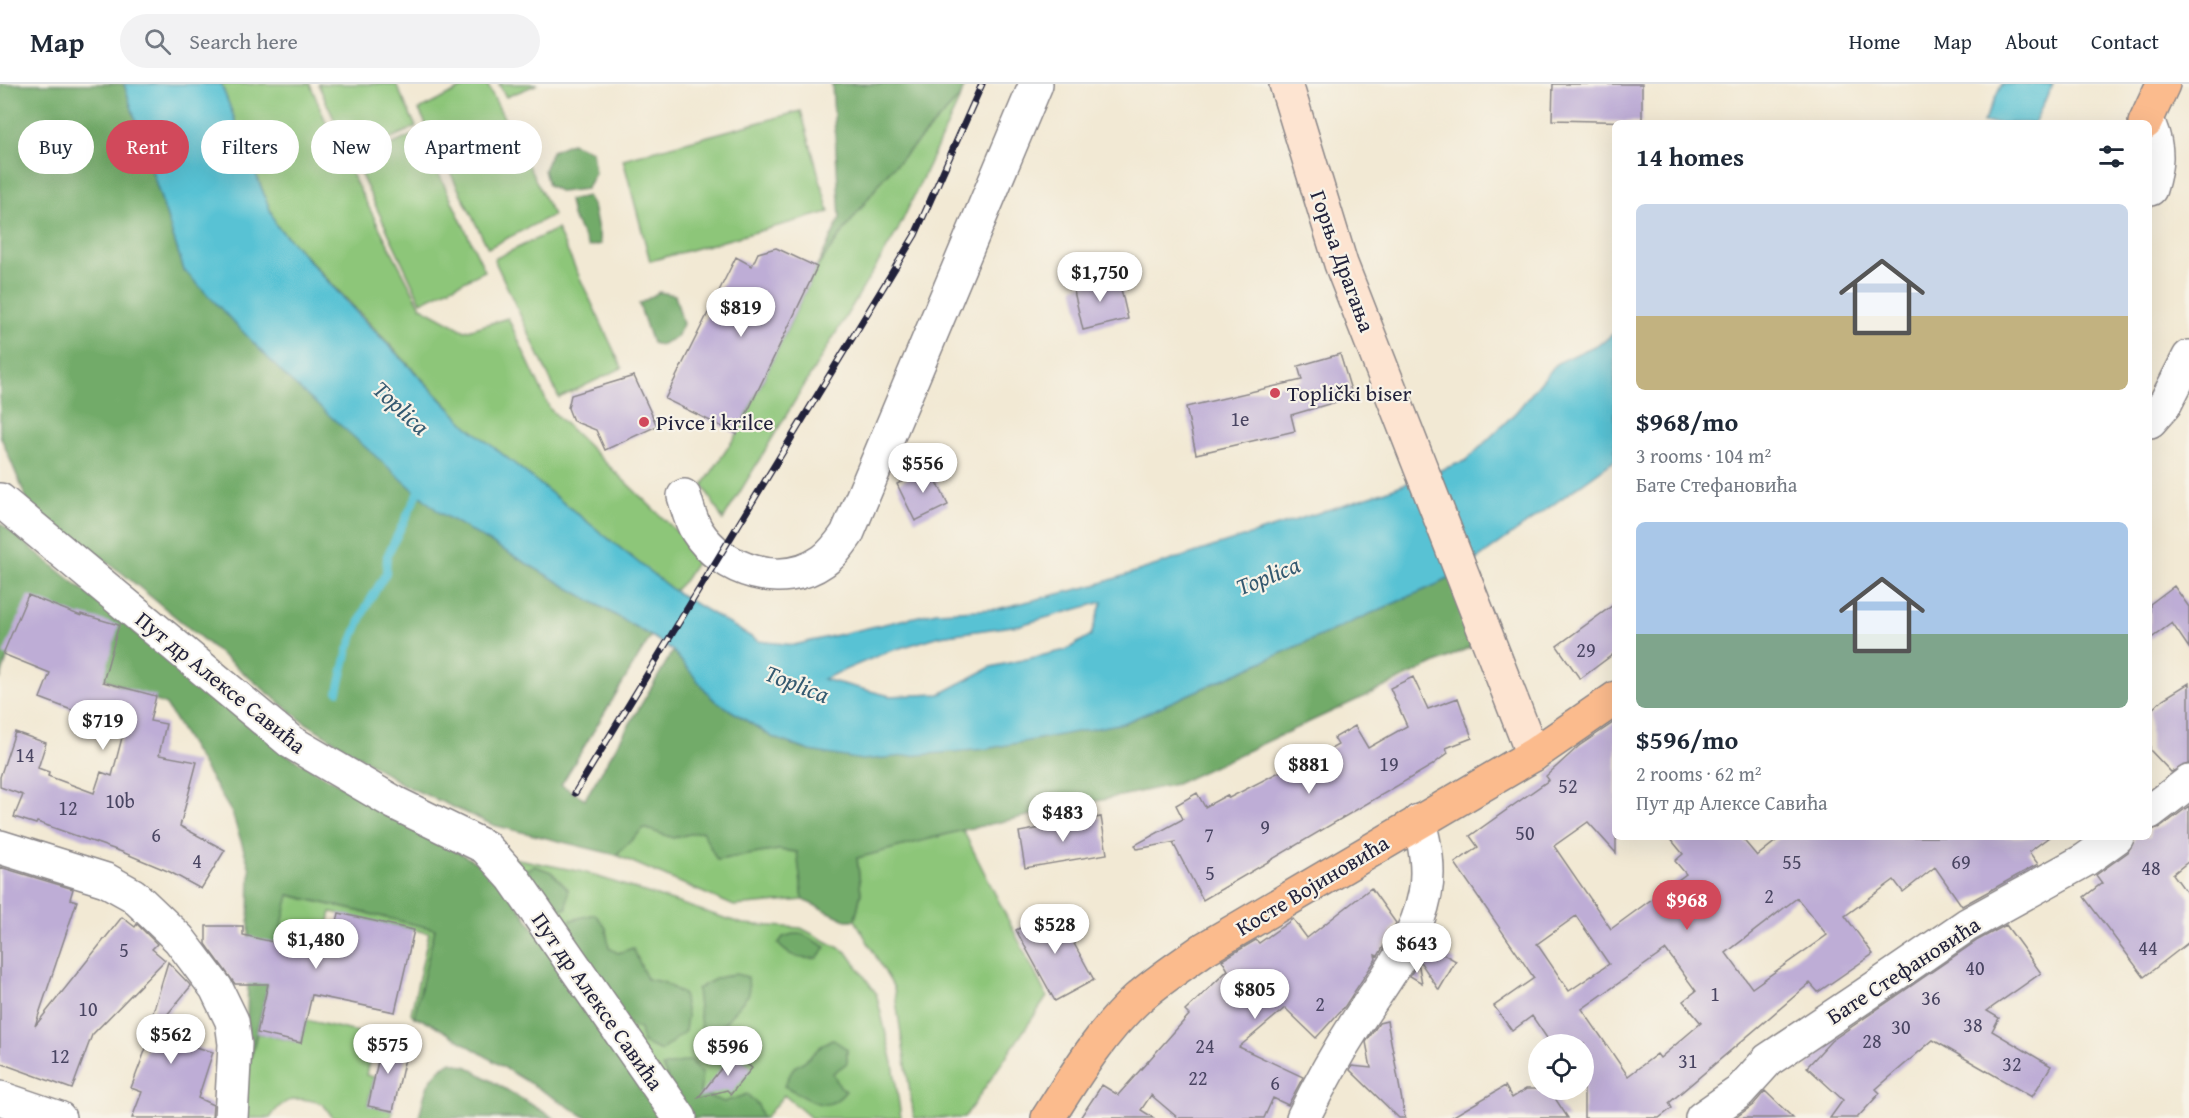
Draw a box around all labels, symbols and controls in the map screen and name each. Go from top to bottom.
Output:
search box [120,14,540,68]
text: Map [30,21,84,62]
icon: search [141,25,174,58]
text: Search here [189,25,298,57]
text: Home [1849,26,1900,57]
text: Map [1933,26,1972,57]
text: About [2005,26,2058,57]
text: Contact [2091,26,2159,57]
chip: Buy [18,120,94,174]
chip: Rent [106,120,189,174]
chip: Filters [201,120,299,174]
chip: New [311,120,392,174]
chip: Apartment [404,120,542,174]
text: 14 homes [1636,137,1744,176]
icon: filters [2095,140,2128,173]
street label: Горња Драгања [1302,186,1384,337]
icon: home [1828,243,1936,351]
pin: $1,750 [1051,252,1149,303]
text: $1,750 [1071,257,1129,286]
pin: $819 [705,287,777,338]
text: $819 [720,292,762,321]
water label: Toplica [365,372,438,443]
place label: Toplički biser [1287,377,1412,409]
marker: Toplički biser [1268,386,1282,400]
text: $968/mo [1636,402,1738,441]
house number: 1e [1230,404,1250,433]
place label: Pivce i krilce [656,406,774,438]
marker: Pivce i krilce [637,415,651,429]
text: 3 rooms · 104 m² [1636,441,1771,470]
pin: $556 [887,443,959,494]
text: $556 [902,448,944,477]
text: Бате Стефановића [1636,470,1797,499]
water label: Toplica [1230,547,1305,604]
icon: home [1828,561,1936,669]
street label: Пут др Алексе Савића [129,603,313,761]
house number: 29 [1576,635,1596,664]
water label: Toplica [760,655,834,712]
pin: $719 [67,700,139,751]
text: $719 [82,705,124,734]
text: $596/mo [1636,720,1738,759]
house number: 14 [15,740,35,769]
pin: $881 [1273,744,1345,795]
text: $881 [1288,749,1330,778]
house number: 19 [1379,749,1399,778]
text: 2 rooms · 62 m² [1636,759,1762,788]
house number: 52 [1558,771,1578,800]
house number: 10b [105,786,135,815]
text: Пут др Алексе Савића [1636,788,1828,817]
pin: $483 [1027,792,1099,843]
house number: 12 [58,793,78,822]
text: $483 [1042,797,1084,826]
house number: 9 [1260,812,1270,841]
house number: 50 [1515,818,1535,847]
house number: 6 [151,820,161,849]
house number: 7 [1204,820,1214,849]
street label: Косте Војиновића [1229,826,1395,943]
house number: 4 [192,846,202,875]
house number: 55 [1782,847,1802,876]
house number: 69 [1951,847,1971,876]
house number: 48 [2141,853,2161,882]
house number: 5 [1205,858,1215,887]
pin: $968 [1651,880,1723,931]
house number: 2 [1764,881,1774,910]
text: $968 [1666,885,1708,914]
pin: $528 [1019,904,1091,955]
street label: Пут др Алексе Савића [524,905,672,1097]
street label: Бате Стефановића [1820,908,1987,1032]
text: $528 [1034,909,1076,938]
pin: $1,480 [267,919,365,970]
pin: $643 [1381,923,1453,974]
text: $1,480 [287,924,345,953]
text: $643 [1396,928,1438,957]
house number: 44 [2138,933,2158,962]
house number: 5 [119,935,129,964]
house number: 40 [1965,953,1985,982]
pin: $805 [1219,969,1291,1020]
text: $805 [1234,974,1276,1003]
house number: 1 [1710,979,1720,1008]
house number: 36 [1921,983,1941,1012]
house number: 2 [1315,989,1325,1018]
house number: 10 [78,994,98,1023]
house number: 38 [1963,1010,1983,1039]
house number: 30 [1891,1012,1911,1041]
pin: $562 [135,1014,207,1065]
text: $562 [150,1019,192,1048]
pin: $575 [352,1024,424,1075]
pin: $596 [692,1026,764,1077]
house number: 28 [1862,1026,1882,1055]
text: $575 [367,1029,409,1058]
text: $596 [707,1031,749,1060]
house number: 24 [1195,1031,1215,1060]
map controls [1528,1034,1594,1100]
button: locate [1528,1034,1594,1100]
house number: 12 [50,1041,70,1070]
house number: 31 [1678,1046,1698,1075]
house number: 32 [2002,1049,2022,1078]
house number: 22 [1188,1063,1208,1092]
house number: 6 [1270,1068,1280,1097]

